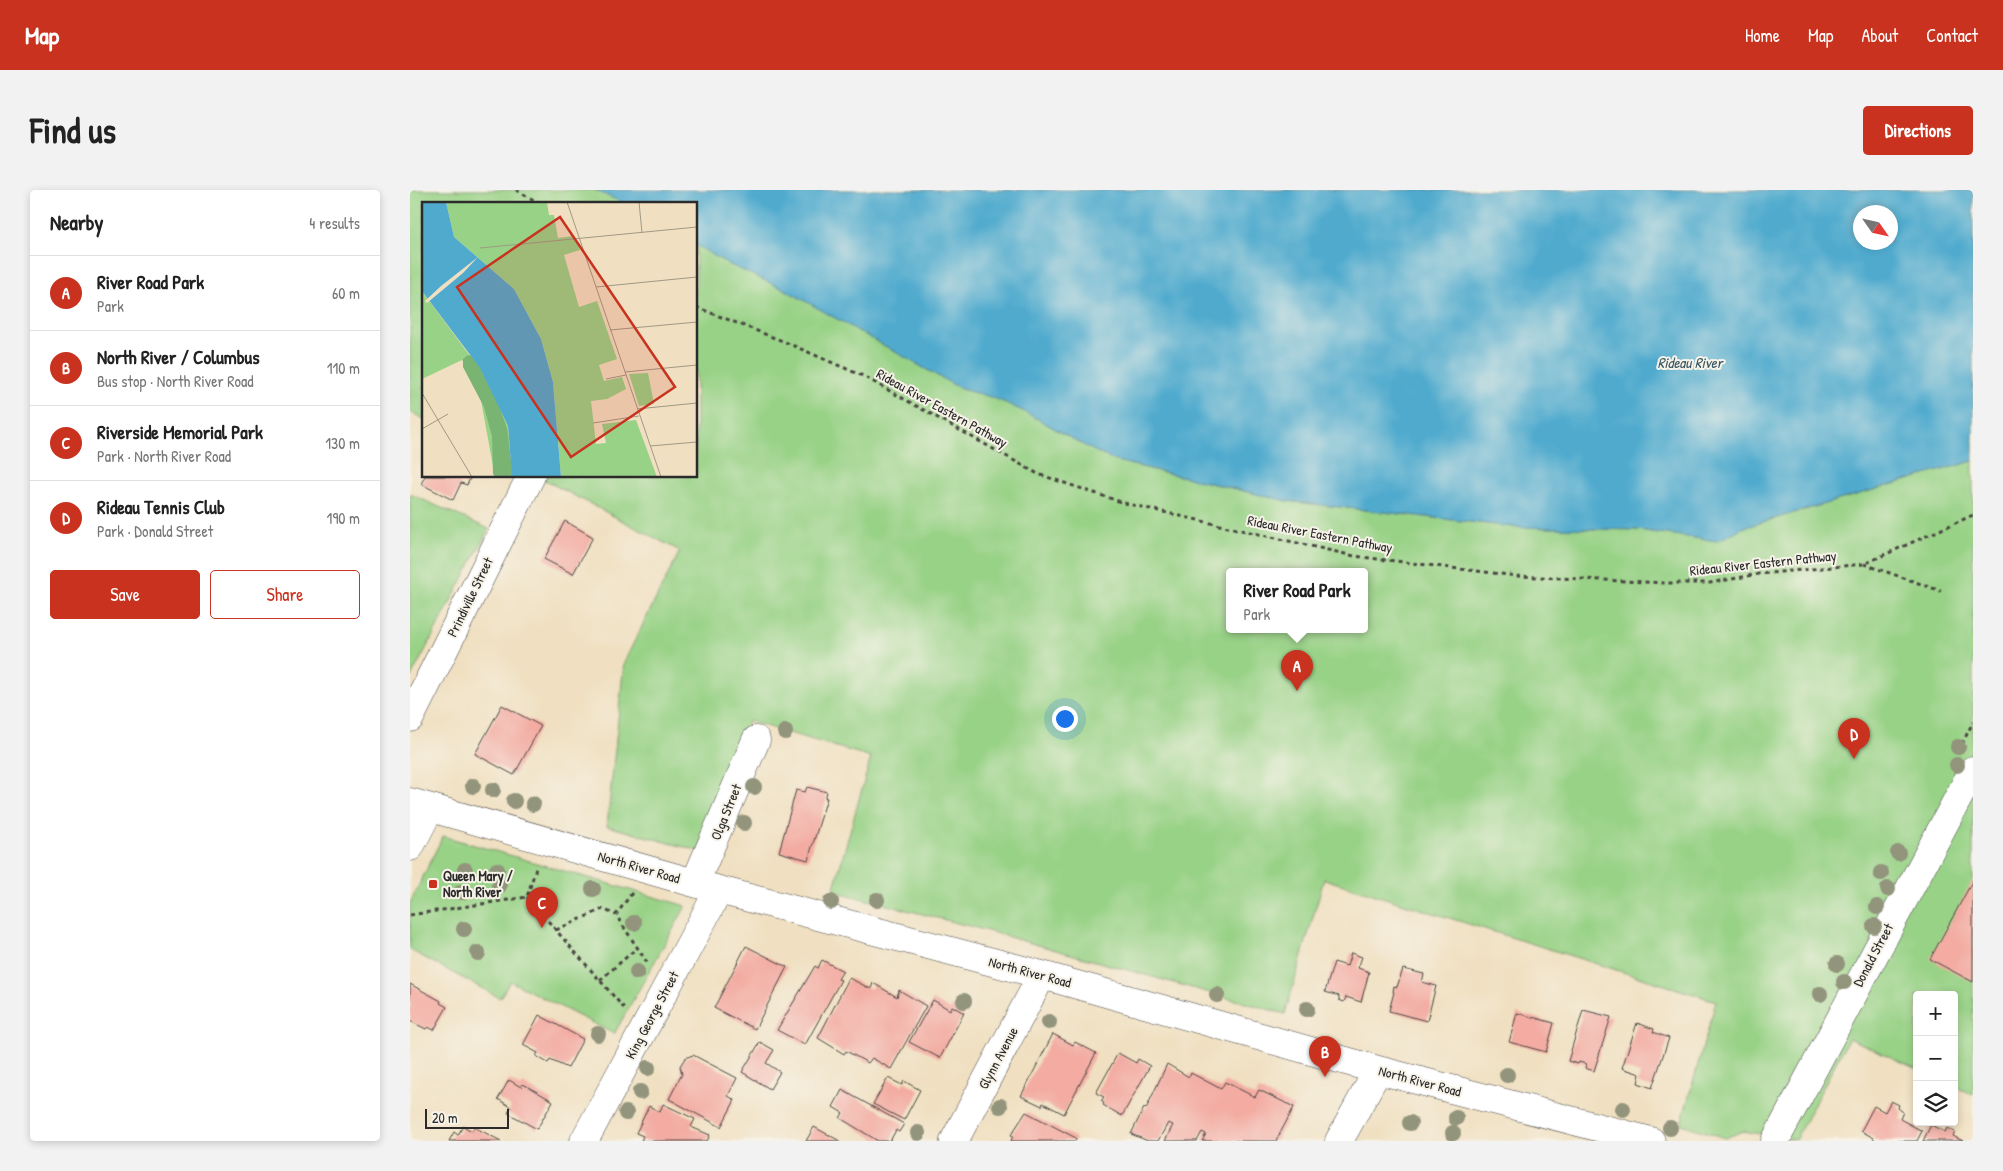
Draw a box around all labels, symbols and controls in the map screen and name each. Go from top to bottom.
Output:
text: Map [25,19,59,51]
text: Home [1745,23,1780,48]
text: Map [1808,23,1833,48]
text: About [1861,23,1898,48]
text: Contact [1926,23,1978,48]
button: Directions [1863,106,1973,155]
text: Find us [30,107,116,154]
inset map [422,202,698,478]
north arrow [1853,205,1898,250]
text: Nearby [50,208,103,237]
text: 4 results [309,212,360,234]
text: River Road Park [97,269,204,295]
text: A [62,282,70,304]
text: 60 m [332,282,360,304]
text: Park [97,295,124,317]
text: North River / Columbus [97,344,260,370]
water label: Rideau River [1657,352,1725,373]
text: B [62,357,70,379]
text: 110 m [327,357,360,379]
street label: Rideau River Eastern Pathway [873,364,1011,452]
text: Bus stop · North River Road [97,370,254,392]
text: Riverside Memorial Park [97,419,263,445]
text: C [62,432,70,454]
text: 130 m [325,432,360,454]
text: Park · North River Road [97,445,231,467]
text: Rideau Tennis Club [97,494,225,520]
text: D [62,507,70,529]
text: 190 m [327,507,360,529]
street label: Rideau River Eastern Pathway [1246,510,1394,558]
text: Park · Donald Street [97,520,213,542]
street label: Rideau River Eastern Pathway [1689,545,1837,581]
street label: Prindiville Street [442,554,497,640]
popup [1226,568,1368,633]
button: Save [50,570,200,619]
button: Share [210,570,360,619]
text: River Road Park [1243,577,1351,603]
text: Park [1243,603,1270,625]
pin: A [1281,650,1313,691]
your location [1052,706,1078,732]
pin: D [1838,718,1870,759]
street label: Olga Street [706,781,746,843]
street label: North River Road [596,846,683,887]
place label: Queen Mary / North River [443,866,513,901]
marker: Queen Mary / North River [427,878,439,890]
pin: C [526,887,558,928]
street label: Donald Street [1848,920,1897,990]
street label: North River Road [987,951,1074,992]
street label: King George Street [620,967,684,1063]
map controls [1913,991,1958,1126]
button: + [1913,991,1958,1036]
street label: Glynn Avenue [973,1023,1023,1093]
pin: B [1309,1036,1341,1077]
button: − [1913,1036,1958,1081]
street label: North River Road [1377,1060,1464,1101]
button: layers [1913,1081,1958,1126]
scale bar [425,1106,509,1129]
text: 20 m [432,1108,458,1127]

